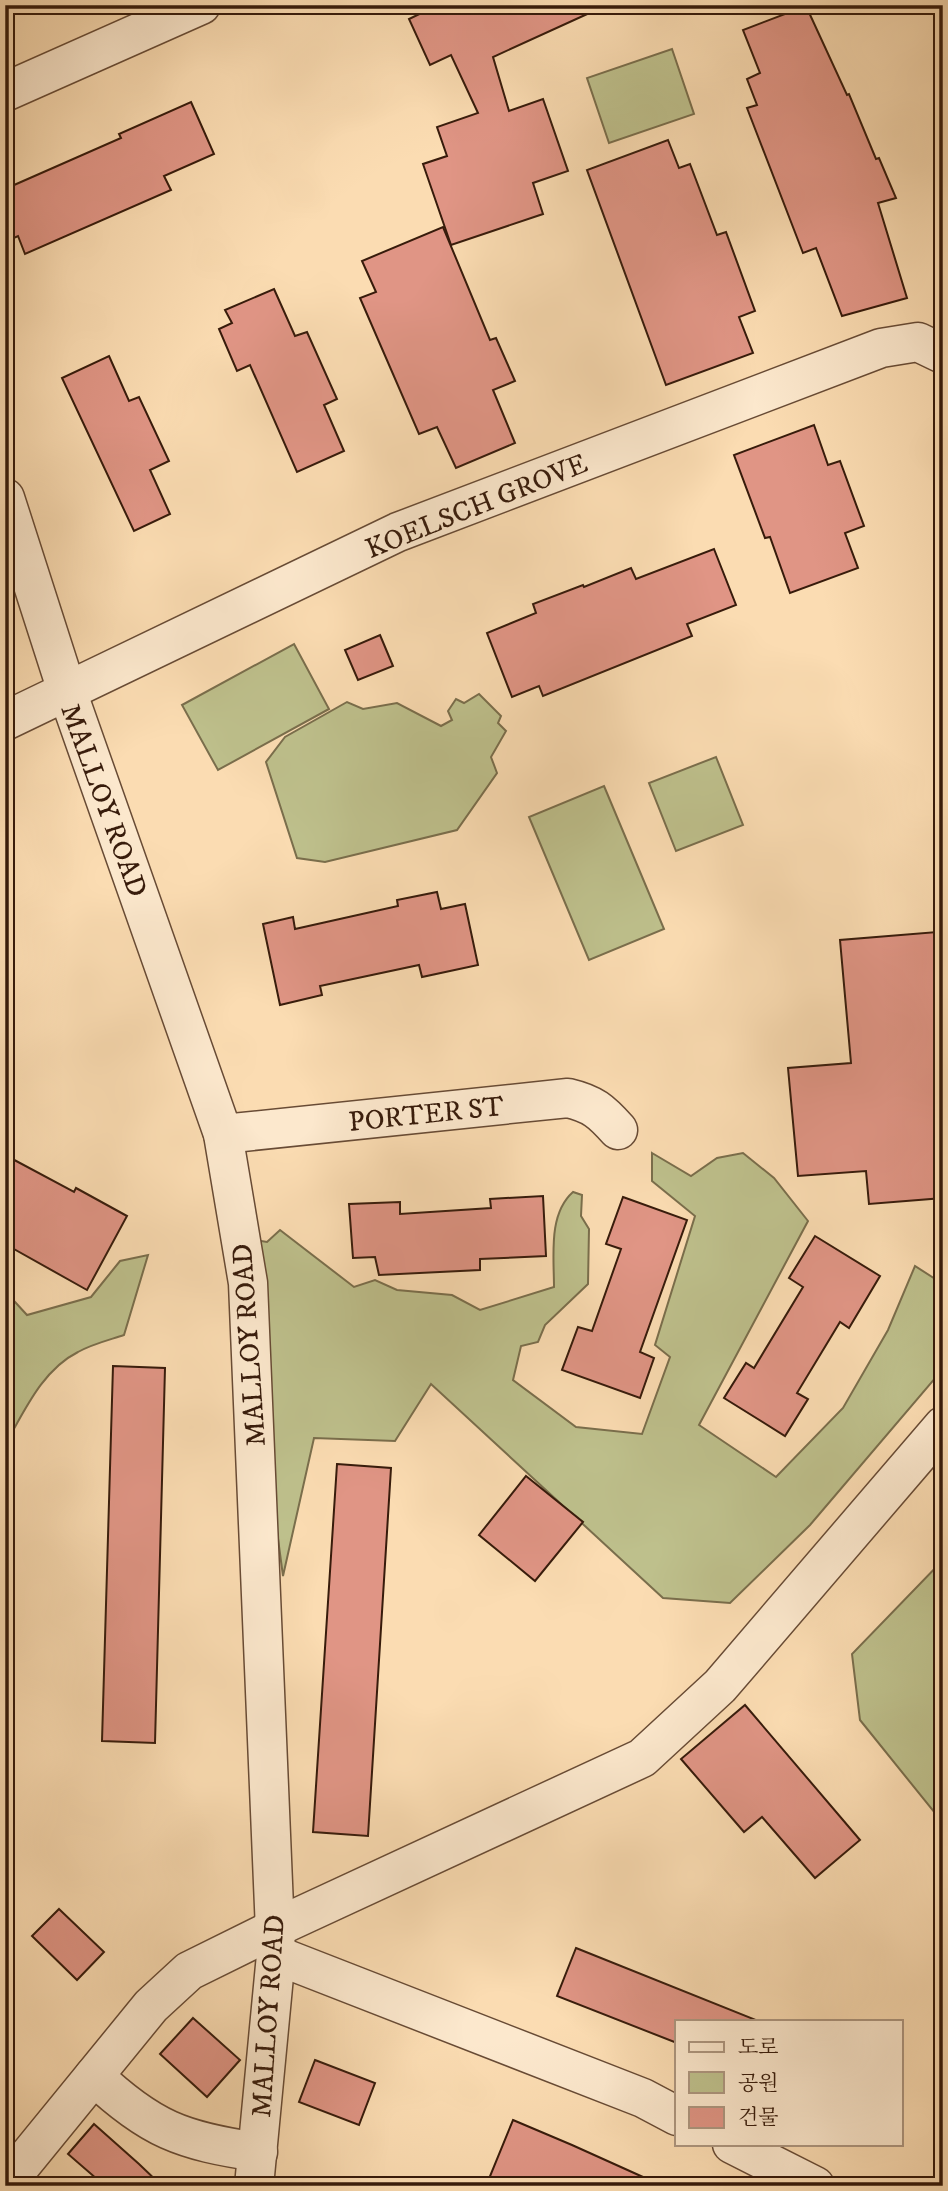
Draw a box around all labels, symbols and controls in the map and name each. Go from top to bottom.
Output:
street label: KOELSCH GROVE [360,446,593,567]
street label: MALLOY ROAD [52,699,155,902]
street label: PORTER ST [347,1089,506,1140]
street label: MALLOY ROAD [225,1242,274,1448]
street label: MALLOY ROAD [244,1913,293,2119]
legend [675,2020,902,2146]
text: 도로 [738,2035,779,2061]
text: 공원 [738,2071,779,2097]
text: 건물 [738,2105,779,2131]

